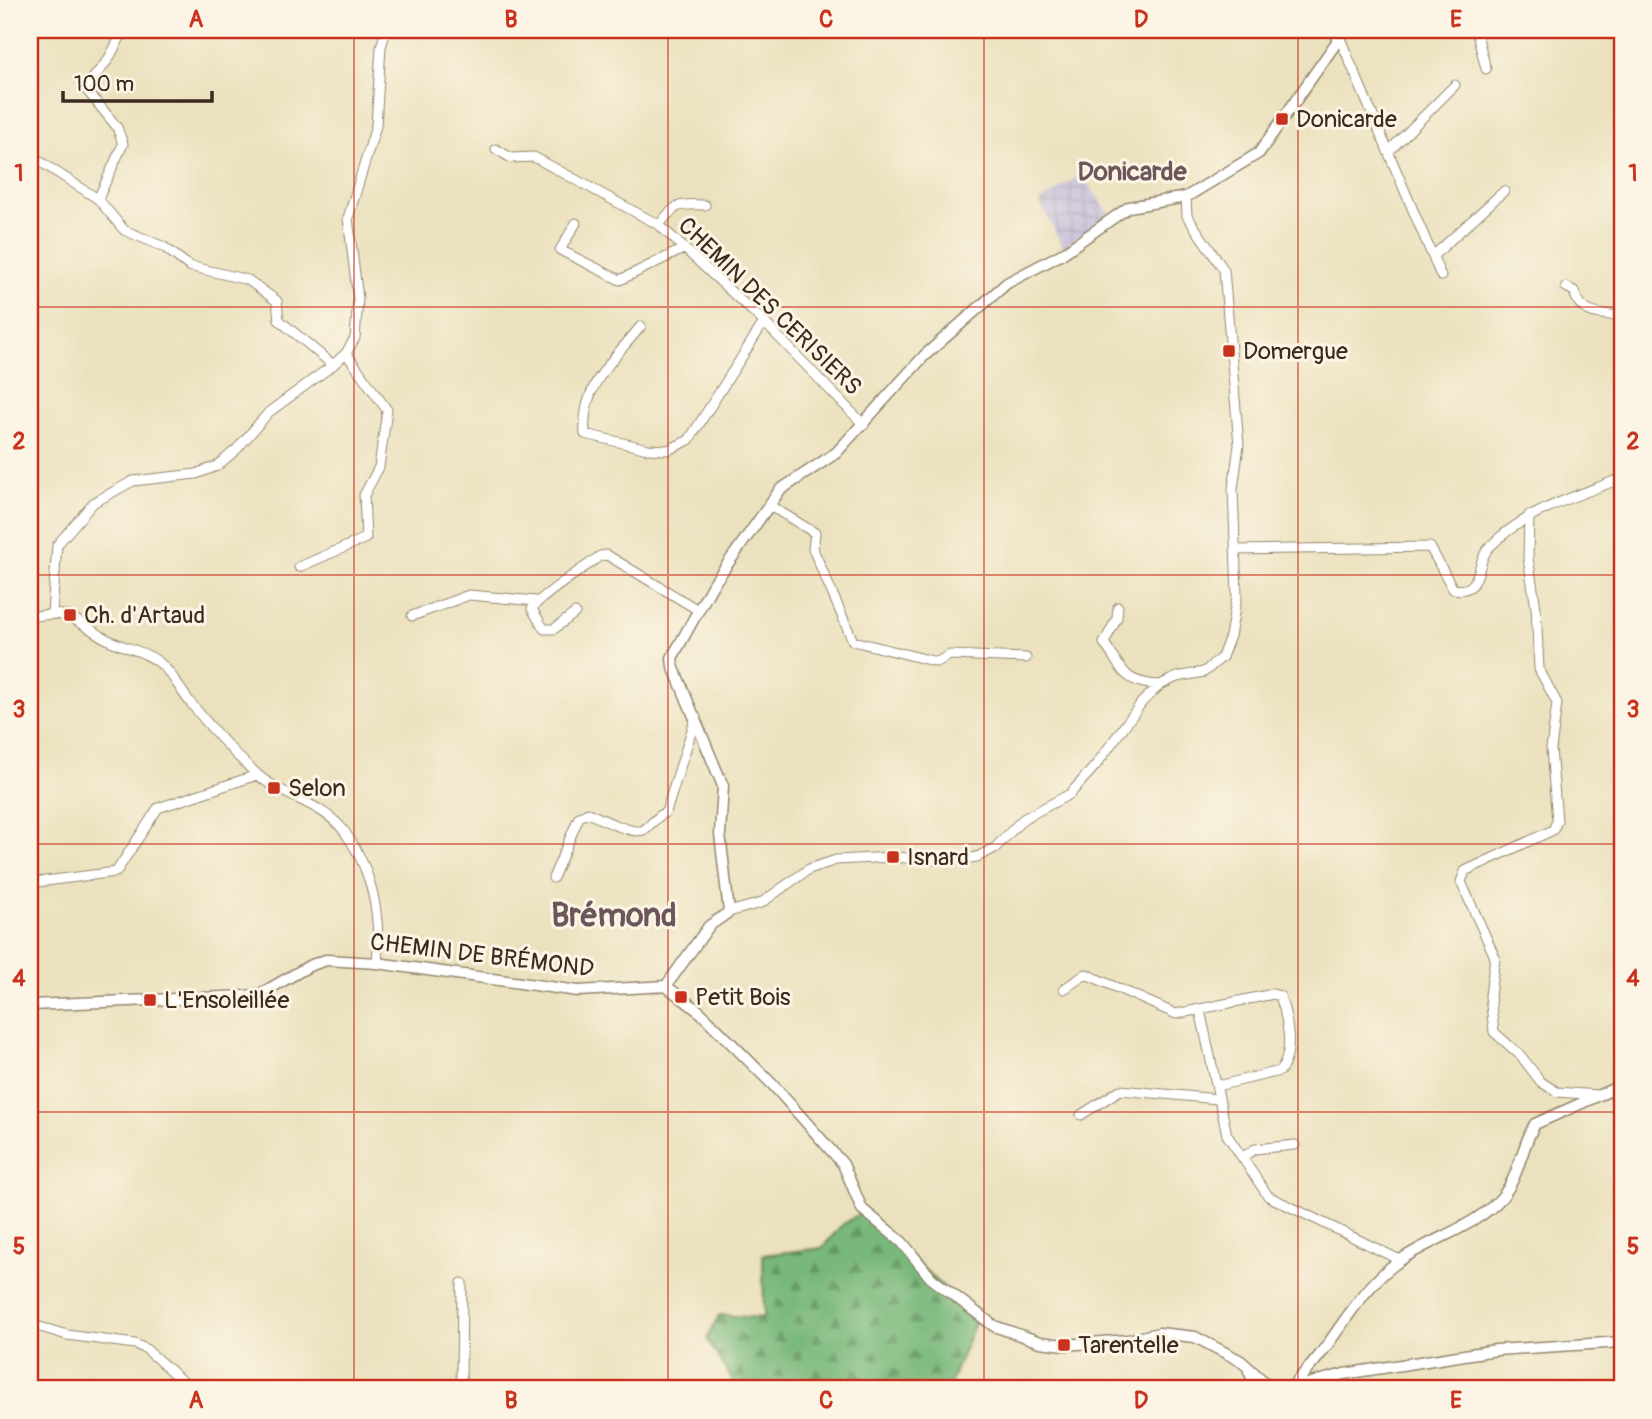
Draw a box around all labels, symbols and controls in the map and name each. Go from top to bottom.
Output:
text: A [189,5,204,34]
text: B [504,5,518,34]
text: C [819,5,833,34]
text: D [1134,5,1148,34]
text: E [1450,5,1462,34]
scale bar [63,60,212,104]
text: 100 m [74,71,134,98]
place label: Donicarde [1296,105,1397,134]
marker: Donicarde [1274,111,1290,127]
district label: Donicarde [1077,156,1188,188]
text: 1 [15,159,24,188]
text: 1 [1629,159,1638,188]
street label: CHEMIN DES CERISIERS [672,211,867,401]
place label: Domergue [1243,337,1348,366]
marker: Domergue [1221,343,1237,359]
text: 2 [13,427,26,456]
text: 2 [1627,427,1640,456]
place label: Ch. d'Artaud [84,601,205,630]
marker: Ch. d'Artaud [62,607,78,623]
text: 3 [13,695,25,724]
text: 3 [1627,695,1639,724]
place label: Selon [288,774,346,803]
marker: Selon [266,780,282,796]
place label: Isnard [907,843,969,872]
marker: Isnard [885,849,901,865]
district label: Brémond [551,896,677,936]
street label: CHEMIN DE BRÉMOND [368,927,596,984]
text: 4 [12,964,26,993]
text: 4 [1626,964,1640,993]
place label: Petit Bois [695,983,791,1012]
place label: L'Ensoleillée [164,986,289,1015]
marker: Petit Bois [673,989,689,1005]
marker: L'Ensoleillée [142,992,158,1008]
text: 5 [13,1232,25,1261]
text: 5 [1627,1232,1639,1261]
place label: Tarentelle [1078,1331,1179,1360]
marker: Tarentelle [1056,1337,1072,1353]
text: A [189,1386,204,1415]
text: B [504,1386,518,1415]
text: C [819,1386,833,1415]
text: D [1134,1386,1148,1415]
text: E [1450,1386,1462,1415]

